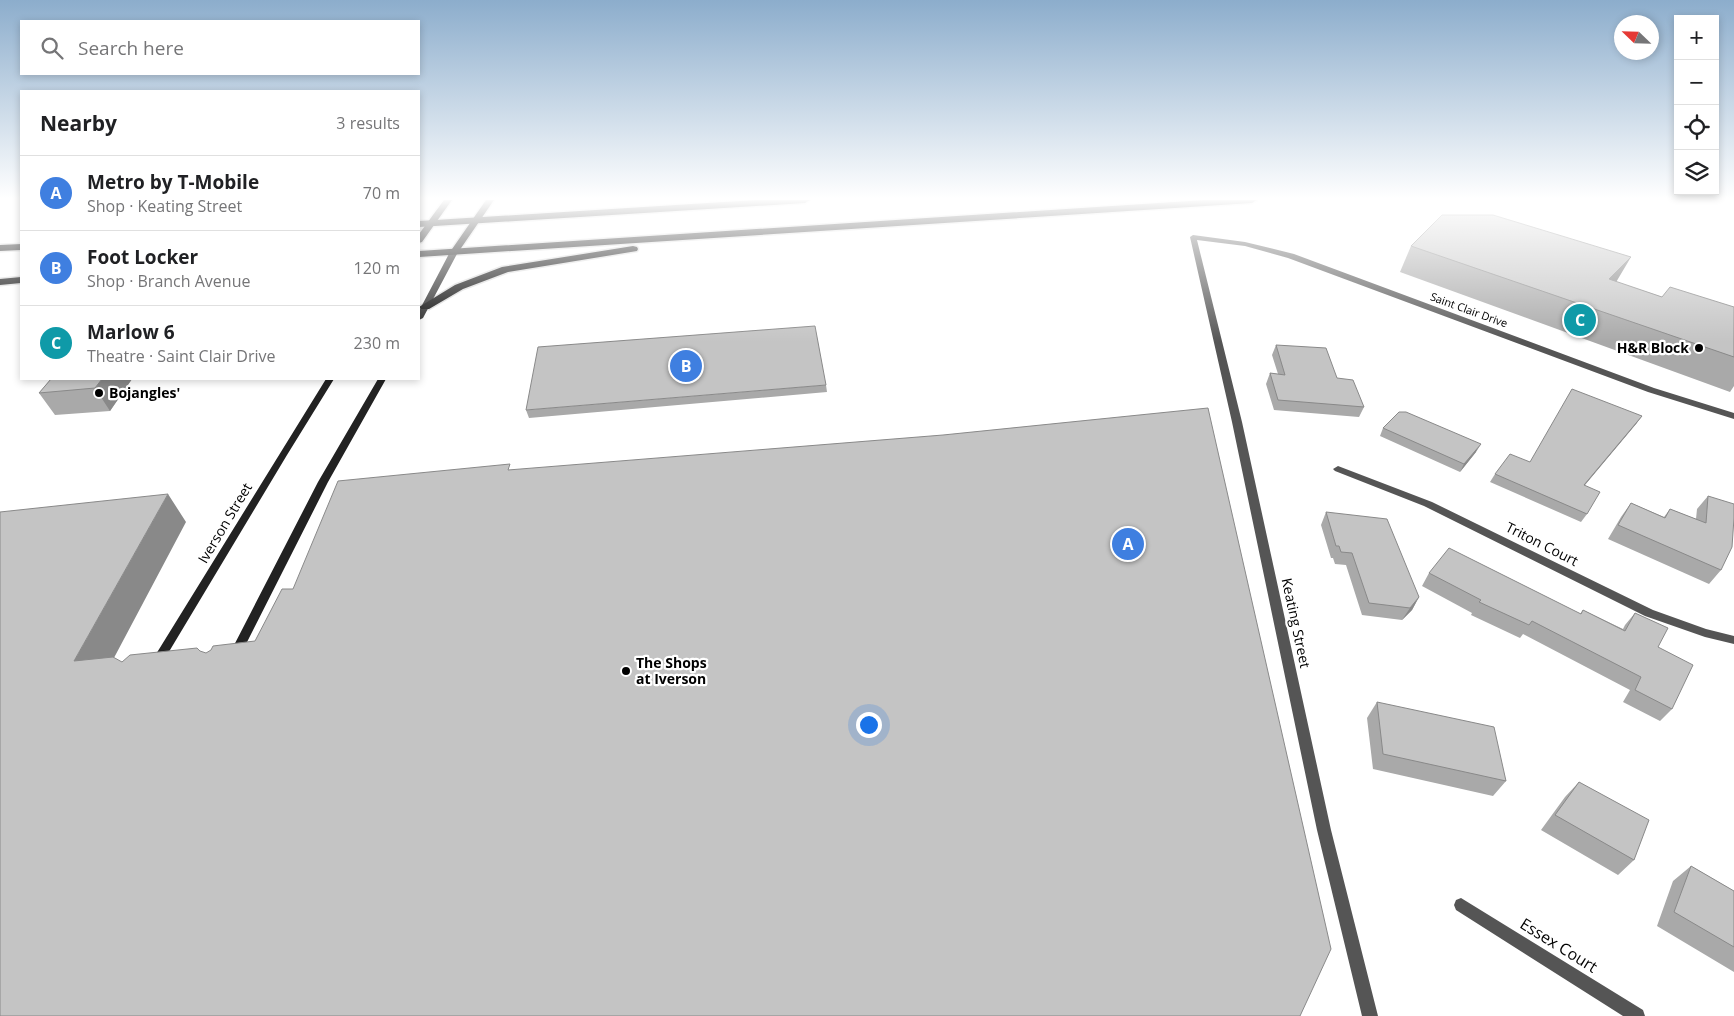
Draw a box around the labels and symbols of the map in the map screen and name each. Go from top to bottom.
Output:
north arrow [1614,15,1659,60]
street label: Saint Clair Drive [1428,289,1510,330]
pin: C [1564,301,1596,339]
place label: H&R Block [1617,338,1689,357]
marker: H&R Block [1693,342,1705,354]
pin: B [670,347,702,385]
place label: Bojangles' [109,383,180,402]
marker: Bojangles' [93,387,105,399]
street label: Iverson Street [193,479,256,567]
street label: Triton Court [1503,517,1582,570]
pin: A [1112,525,1144,563]
street label: Keating Street [1278,576,1315,670]
place label: The Shops at Iverson [636,653,707,688]
marker: The Shops at Iverson [620,665,632,677]
your location [856,712,882,738]
street label: Essex Court [1516,913,1602,978]

